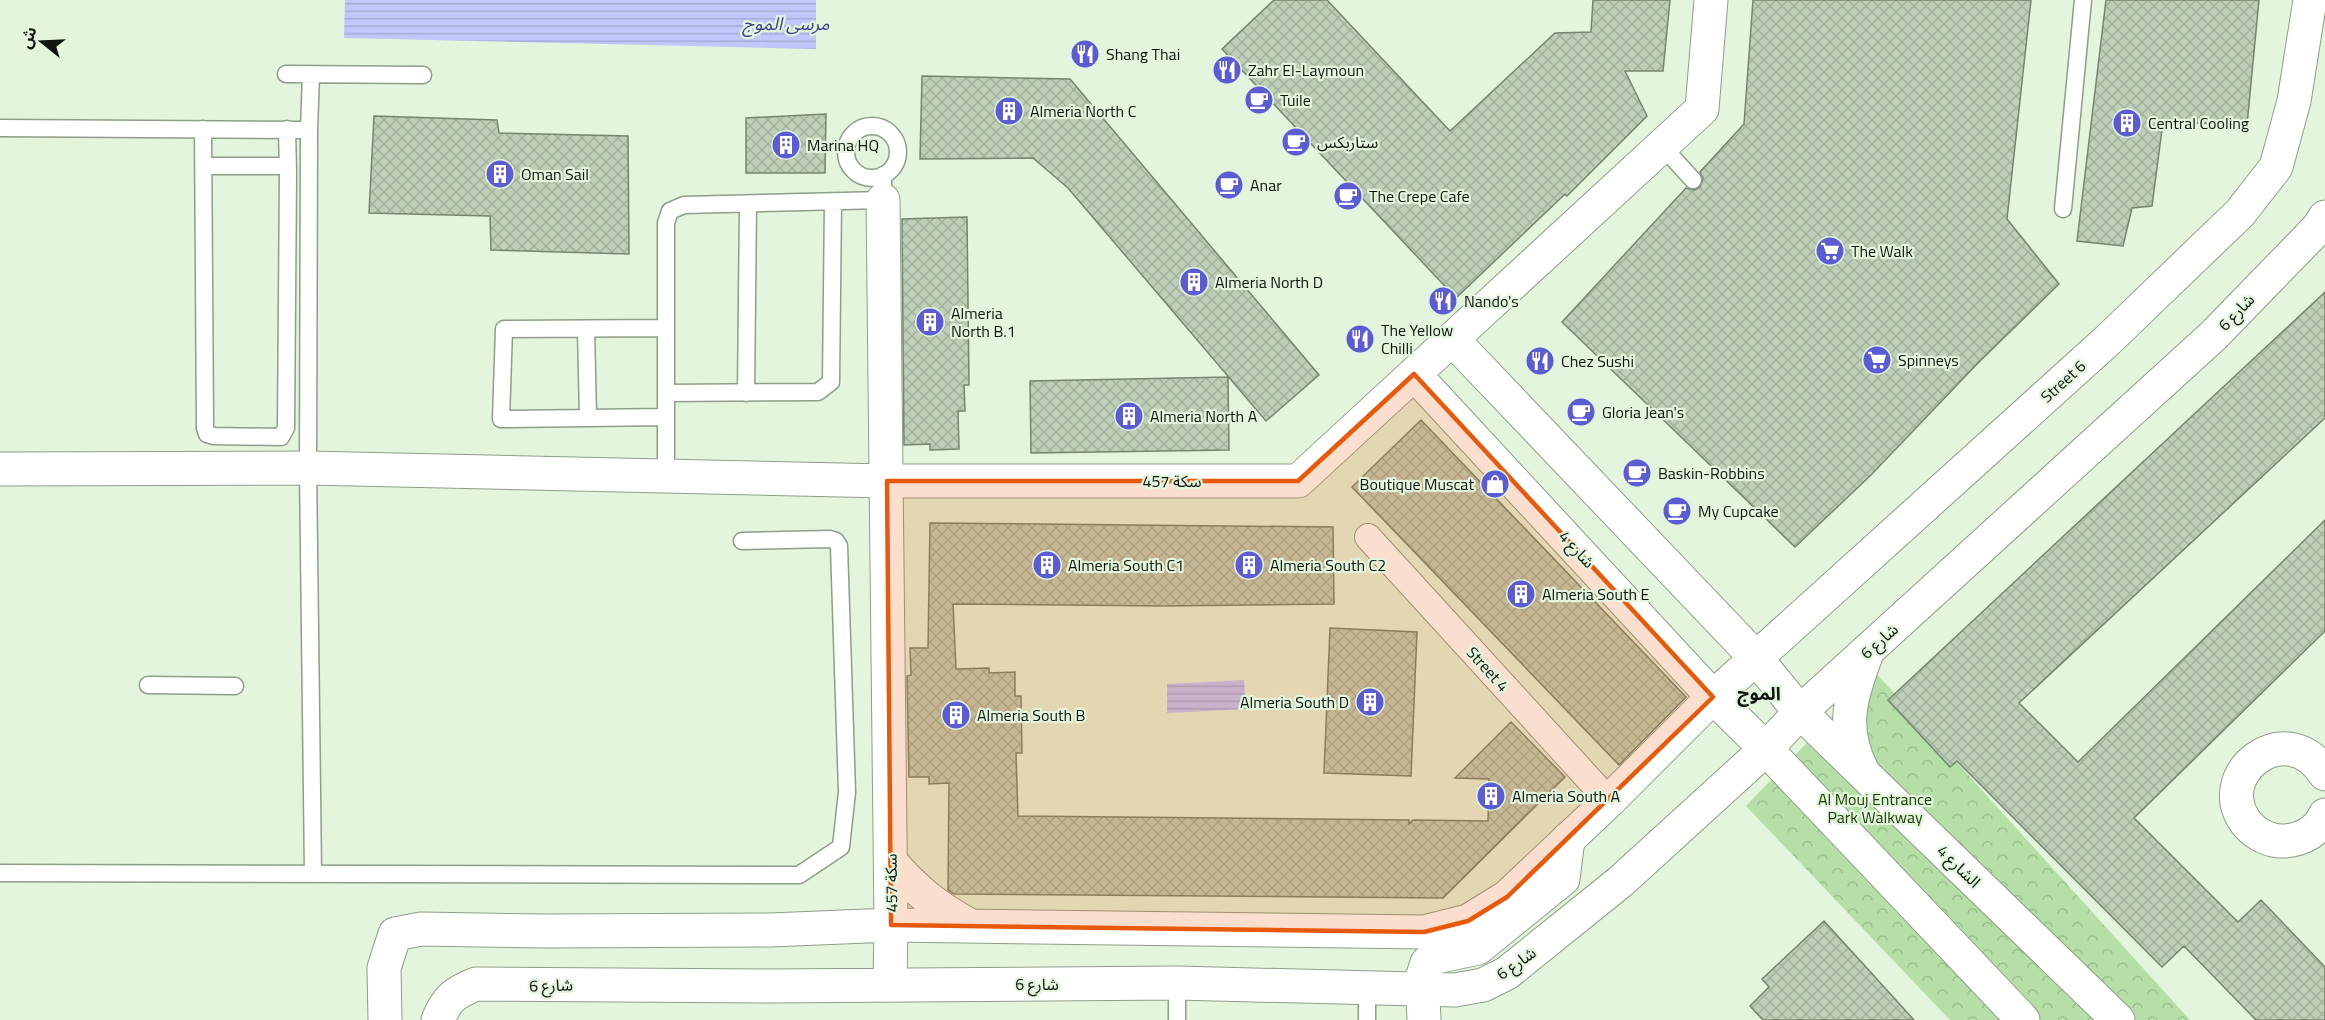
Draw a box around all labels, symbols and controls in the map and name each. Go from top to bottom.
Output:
water label: مرسى الموج [742,10,830,38]
north arrow [12,12,72,72]
text: ش [13,23,43,51]
restaurant icon: Shang Thai [1069,38,1101,70]
place label: Shang Thai [1106,42,1180,66]
restaurant icon: Zahr El-Laymoun [1211,54,1243,86]
place label: Zahr El-Laymoun [1248,58,1364,82]
cafe icon: Tuile [1243,84,1275,116]
place label: Tuile [1280,88,1311,112]
building icon: Almeria North C [993,95,1025,127]
place label: Almeria North C [1030,99,1137,123]
building icon: Central Cooling [2111,107,2143,139]
place label: Central Cooling [2148,111,2249,135]
cafe icon: ستاربكس [1280,126,1312,158]
building icon: Marina HQ [770,129,802,161]
place label: ستاربكس [1317,130,1378,154]
place label: Marina HQ [807,133,879,157]
building icon: Oman Sail [484,158,516,190]
place label: Oman Sail [521,162,589,186]
cafe icon: Anar [1213,169,1245,201]
place label: Anar [1250,173,1282,197]
cafe icon: The Crepe Cafe [1332,180,1364,212]
place label: The Crepe Cafe [1369,184,1470,208]
supermarket icon: The Walk [1814,235,1846,267]
place label: The Walk [1851,239,1913,263]
building icon: Almeria North D [1178,266,1210,298]
place label: Almeria North D [1215,270,1323,294]
restaurant icon: Nando's [1427,285,1459,317]
street label: شارع 6 [2212,288,2261,337]
place label: Nando's [1464,289,1519,313]
place label: Almeria North B.1 [951,301,1016,343]
building icon: Almeria North B.1 [914,306,946,338]
place label: The Yellow Chilli [1381,318,1453,360]
restaurant icon: The Yellow Chilli [1344,323,1376,355]
supermarket icon: Spinneys [1861,344,1893,376]
restaurant icon: Chez Sushi [1524,345,1556,377]
place label: Spinneys [1898,348,1959,372]
place label: Chez Sushi [1561,349,1634,373]
street label: Street 6 [2035,354,2091,408]
cafe icon: Gloria Jean's [1565,396,1597,428]
building icon: Almeria North A [1113,400,1145,432]
place label: Gloria Jean's [1602,400,1684,424]
place label: Almeria North A [1150,404,1258,428]
cafe icon: Baskin-Robbins [1621,457,1653,489]
place label: Baskin-Robbins [1658,461,1765,485]
shop icon: Boutique Muscat [1479,468,1511,500]
street label: سكة 457 [1143,469,1201,493]
place label: Boutique Muscat [1360,472,1474,496]
cafe icon: My Cupcake [1661,495,1693,527]
place label: My Cupcake [1698,499,1779,523]
street label: شارع 4 [1553,525,1601,574]
building icon: Almeria South C1 [1031,549,1063,581]
building icon: Almeria South C2 [1233,549,1265,581]
place label: Almeria South C1 [1068,553,1184,577]
place label: Almeria South C2 [1270,553,1386,577]
building icon: Almeria South E [1505,578,1537,610]
place label: Almeria South E [1542,582,1650,606]
street label: شارع 6 [1855,617,1904,665]
street label: Street 4 [1461,641,1515,697]
district label: الموج [1737,680,1781,707]
building icon: Almeria South D [1354,686,1386,718]
place label: Almeria South D [1240,690,1349,714]
building icon: Almeria South B [940,699,972,731]
place label: Almeria South B [977,703,1086,727]
building icon: Almeria South A [1475,780,1507,812]
place label: Almeria South A [1512,784,1621,808]
park label: Al Mouj Entrance Park Walkway [1818,787,1932,829]
street label: الشارع 4 [1931,839,1986,894]
street label: سكة 457 [878,853,904,913]
street label: شارع 6 [1491,941,1541,986]
street label: شارع 6 [1015,972,1059,997]
street label: شارع 6 [529,973,573,998]

